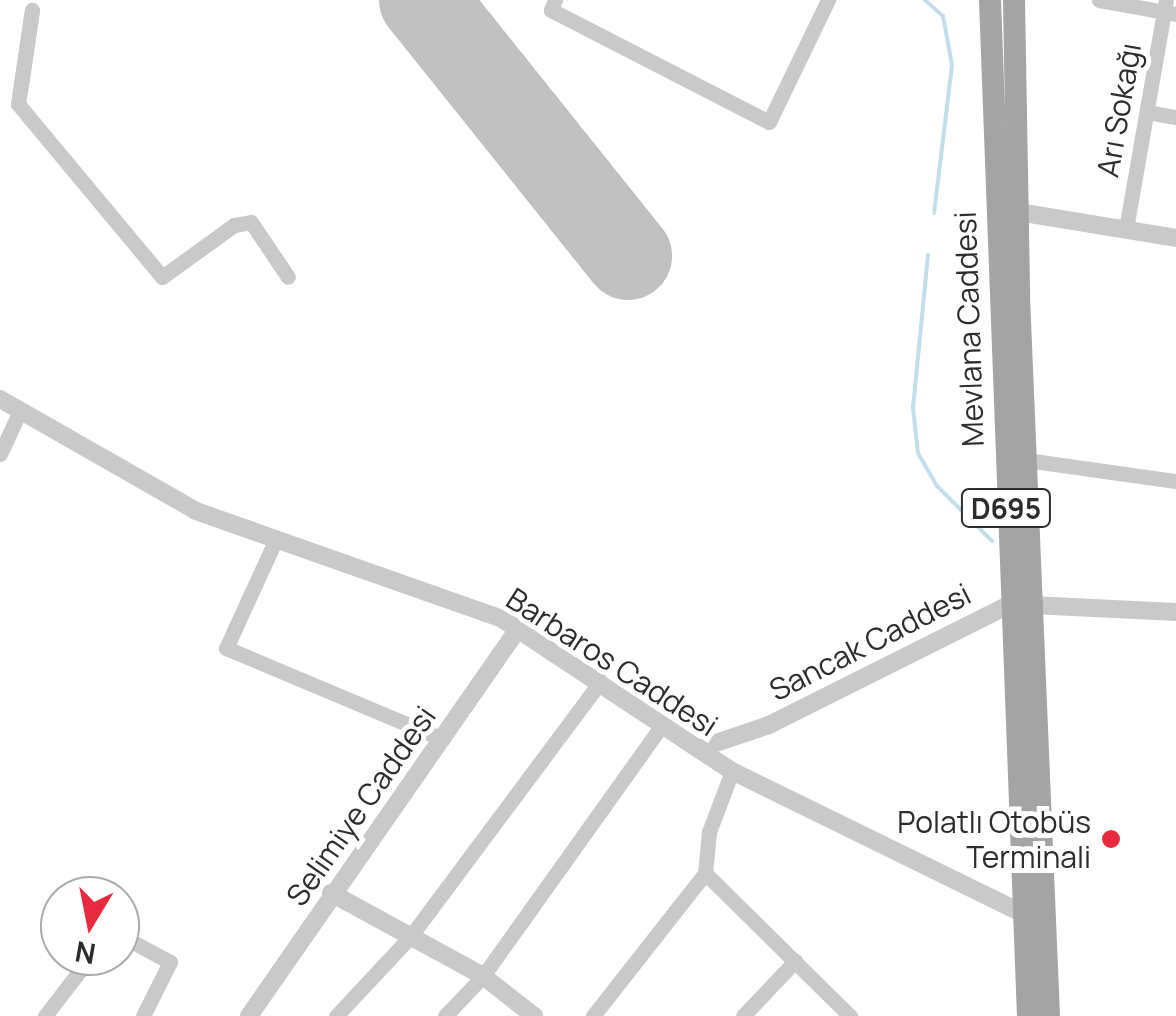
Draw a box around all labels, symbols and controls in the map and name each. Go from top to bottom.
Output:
street label: Arı Sokağı [1090,40,1148,180]
street label: Mevlana Caddesi [947,211,991,447]
road number: D695 [958,485,1054,531]
street label: Sancak Caddesi [763,576,977,708]
street label: Barbaros Caddesi [500,580,724,744]
street label: Selimiye Caddesi [279,699,443,913]
place label: Polatlı Otobüs Terminali [897,804,1091,874]
marker: Polatlı Otobüs Terminali [1100,828,1122,850]
north arrow [40,876,140,976]
text: N [72,933,98,974]

